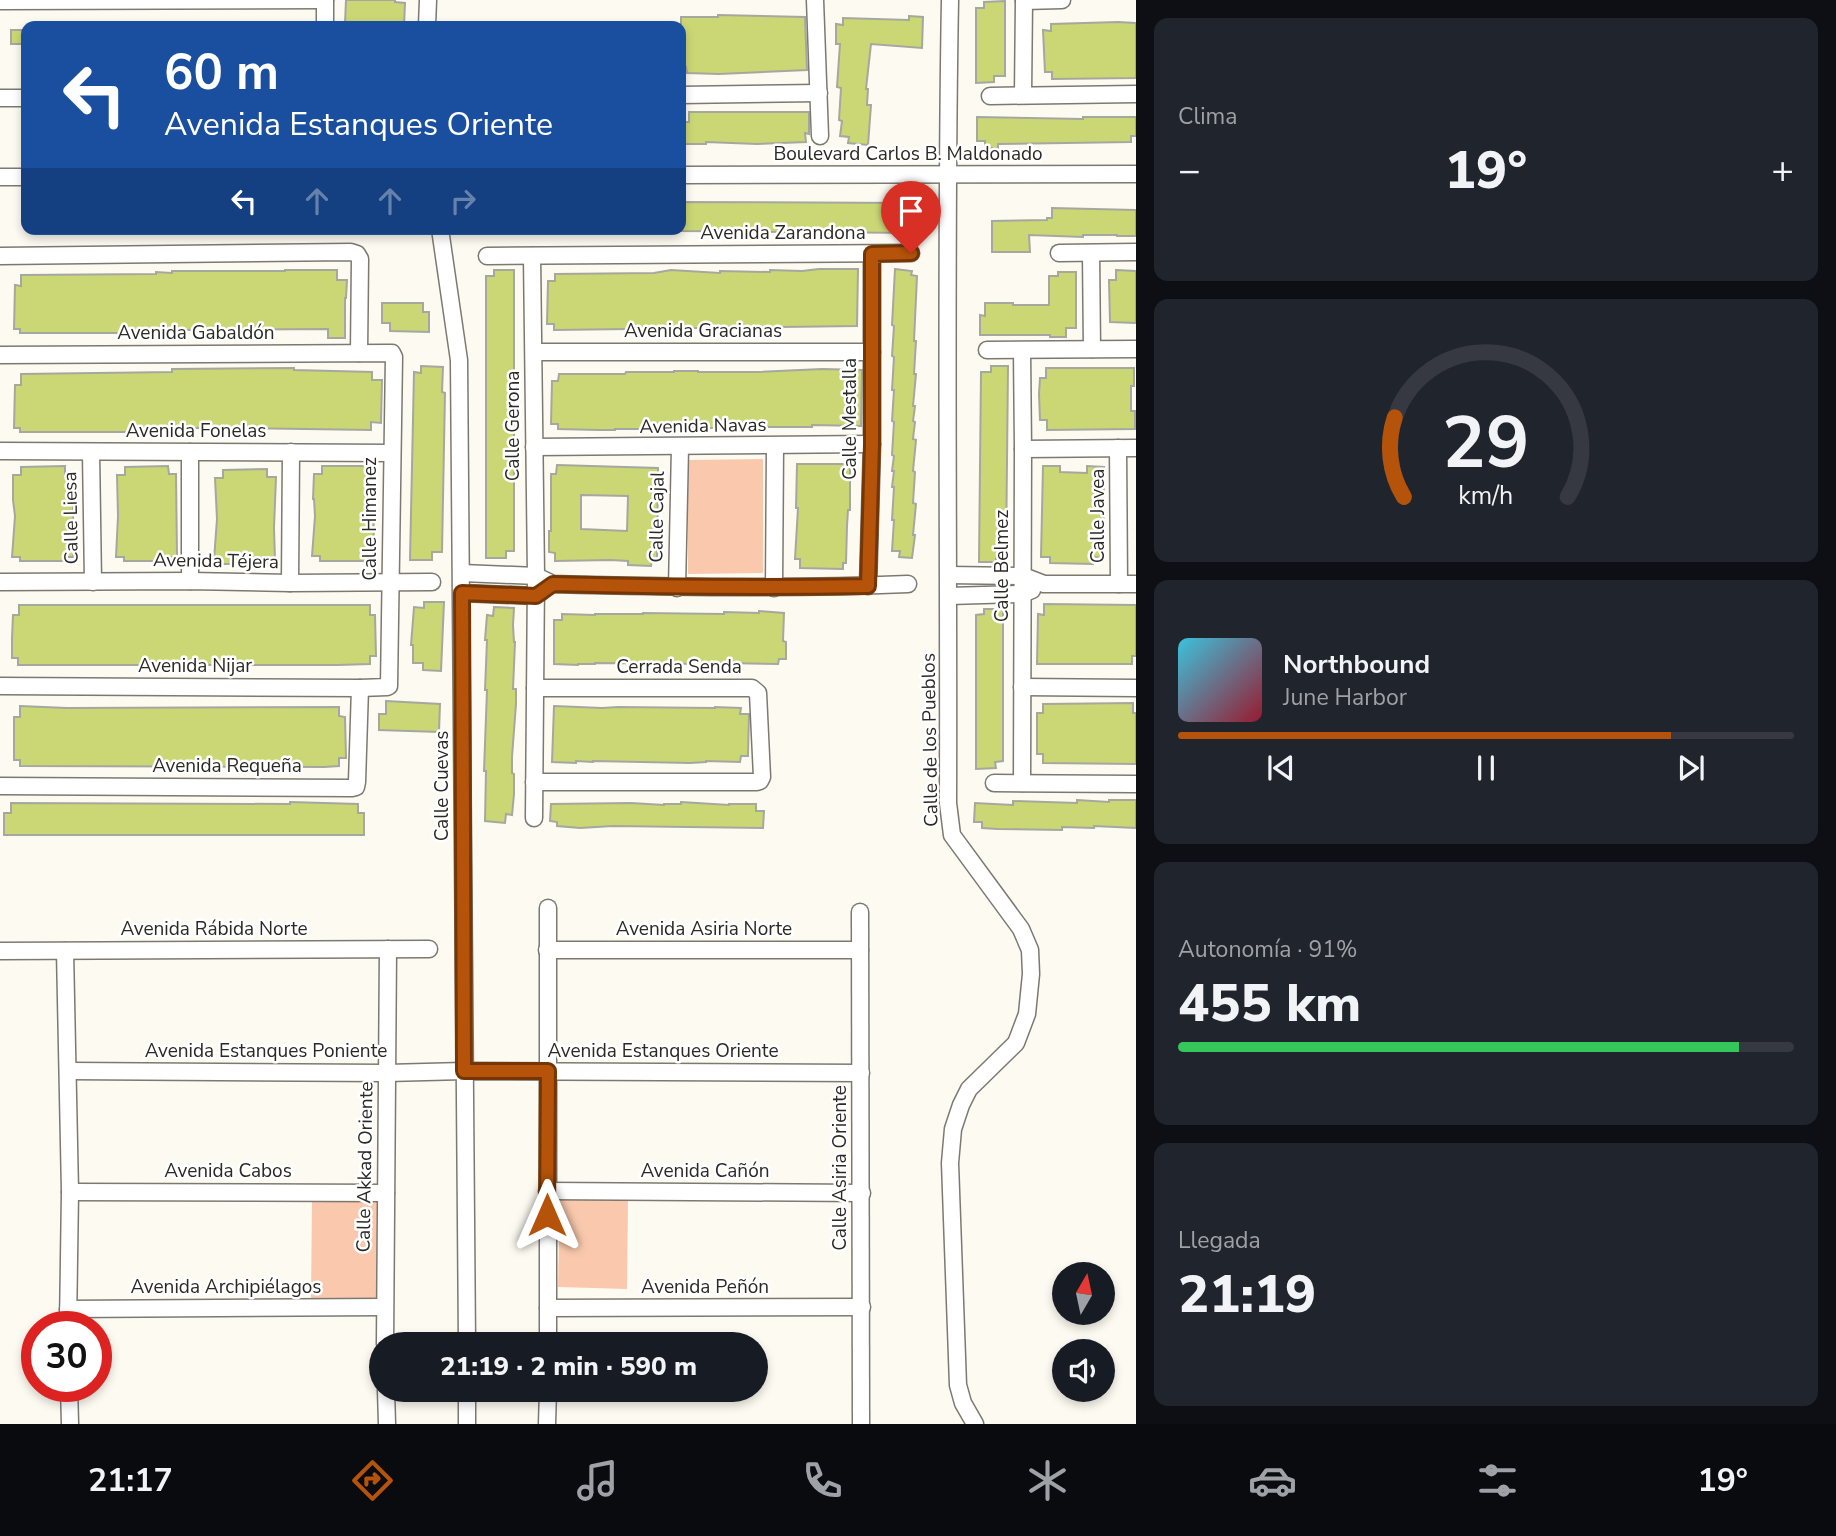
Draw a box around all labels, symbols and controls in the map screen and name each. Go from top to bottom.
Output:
text: 60 m [164,39,279,106]
icon: left [49,49,140,140]
text: Clima [1178,101,1238,132]
text: Avenida Estanques Oriente [164,103,553,146]
text: 19° [1445,135,1527,206]
street label: Boulevard Carlos B. Maldonado [773,141,1043,167]
text: − [1178,145,1201,196]
text: + [1771,145,1794,196]
pin [881,181,941,253]
icon: left [225,182,263,220]
icon: ahead [298,182,336,220]
icon: ahead [371,182,409,220]
icon: right [444,182,482,220]
icon: arrive [892,192,930,230]
street label: Avenida Zarandona [700,220,866,246]
street label: Avenida Gracianas [624,318,782,344]
street label: Avenida Gabaldón [117,320,275,346]
street label: Calle Mestalla [837,358,863,480]
street label: Calle Gerona [500,371,526,481]
text: 29 [1442,393,1530,493]
street label: Avenida Navas [639,412,767,440]
street label: Avenida Fonelas [126,418,266,444]
street label: Calle Himanez [357,457,383,581]
street label: Calle Javea [1085,469,1111,563]
street label: Calle Liesa [57,471,85,565]
street label: Calle Cajal [643,471,671,563]
text: km/h [1458,479,1514,513]
street label: Calle Belmez [989,510,1015,622]
street label: Avenida Téjera [153,547,279,575]
text: Northbound [1283,647,1430,682]
street label: Avenida Nijar [138,653,252,679]
street label: Calle de los Pueblos [915,653,945,827]
street label: Cerrada Senda [616,654,742,680]
text: June Harbor [1283,682,1407,713]
street label: Calle Cuevas [429,731,455,841]
icon: previous [1262,749,1300,787]
icon: pause [1467,749,1505,787]
icon: next [1672,749,1710,787]
street label: Avenida Requeña [152,753,302,779]
street label: Avenida Rábida Norte [120,916,308,942]
street label: Avenida Asiria Norte [616,916,792,942]
text: Autonomía · 91% [1178,934,1358,965]
text: 455 km [1178,968,1361,1039]
street label: Avenida Estanques Poniente [145,1038,387,1064]
street label: Avenida Estanques Oriente [547,1038,779,1064]
street label: Calle Akkad Oriente [351,1081,379,1253]
street label: Calle Asiria Oriente [827,1085,853,1251]
street label: Avenida Cabos [164,1158,292,1184]
street label: Avenida Cañón [640,1158,770,1184]
position arrow [510,1178,584,1252]
text: Llegada [1178,1225,1261,1256]
text: 21:19 [1178,1259,1316,1330]
north arrow [1052,1262,1115,1325]
map controls [1052,1262,1115,1402]
street label: Avenida Archipiélagos [131,1274,322,1300]
street label: Avenida Peñón [641,1274,769,1300]
speed limit sign: 30 [21,1311,112,1402]
button: sound [1052,1339,1115,1402]
text: 21:19 · 2 min · 590 m [440,1349,697,1384]
icon: directions [348,1456,397,1505]
icon: music [573,1456,622,1505]
icon: phone [798,1456,847,1505]
icon: climate [1023,1456,1072,1505]
icon: car [1248,1456,1297,1505]
icon: filters [1473,1456,1522,1505]
text: 21:17 [88,1459,173,1502]
text: 19° [1697,1459,1748,1502]

